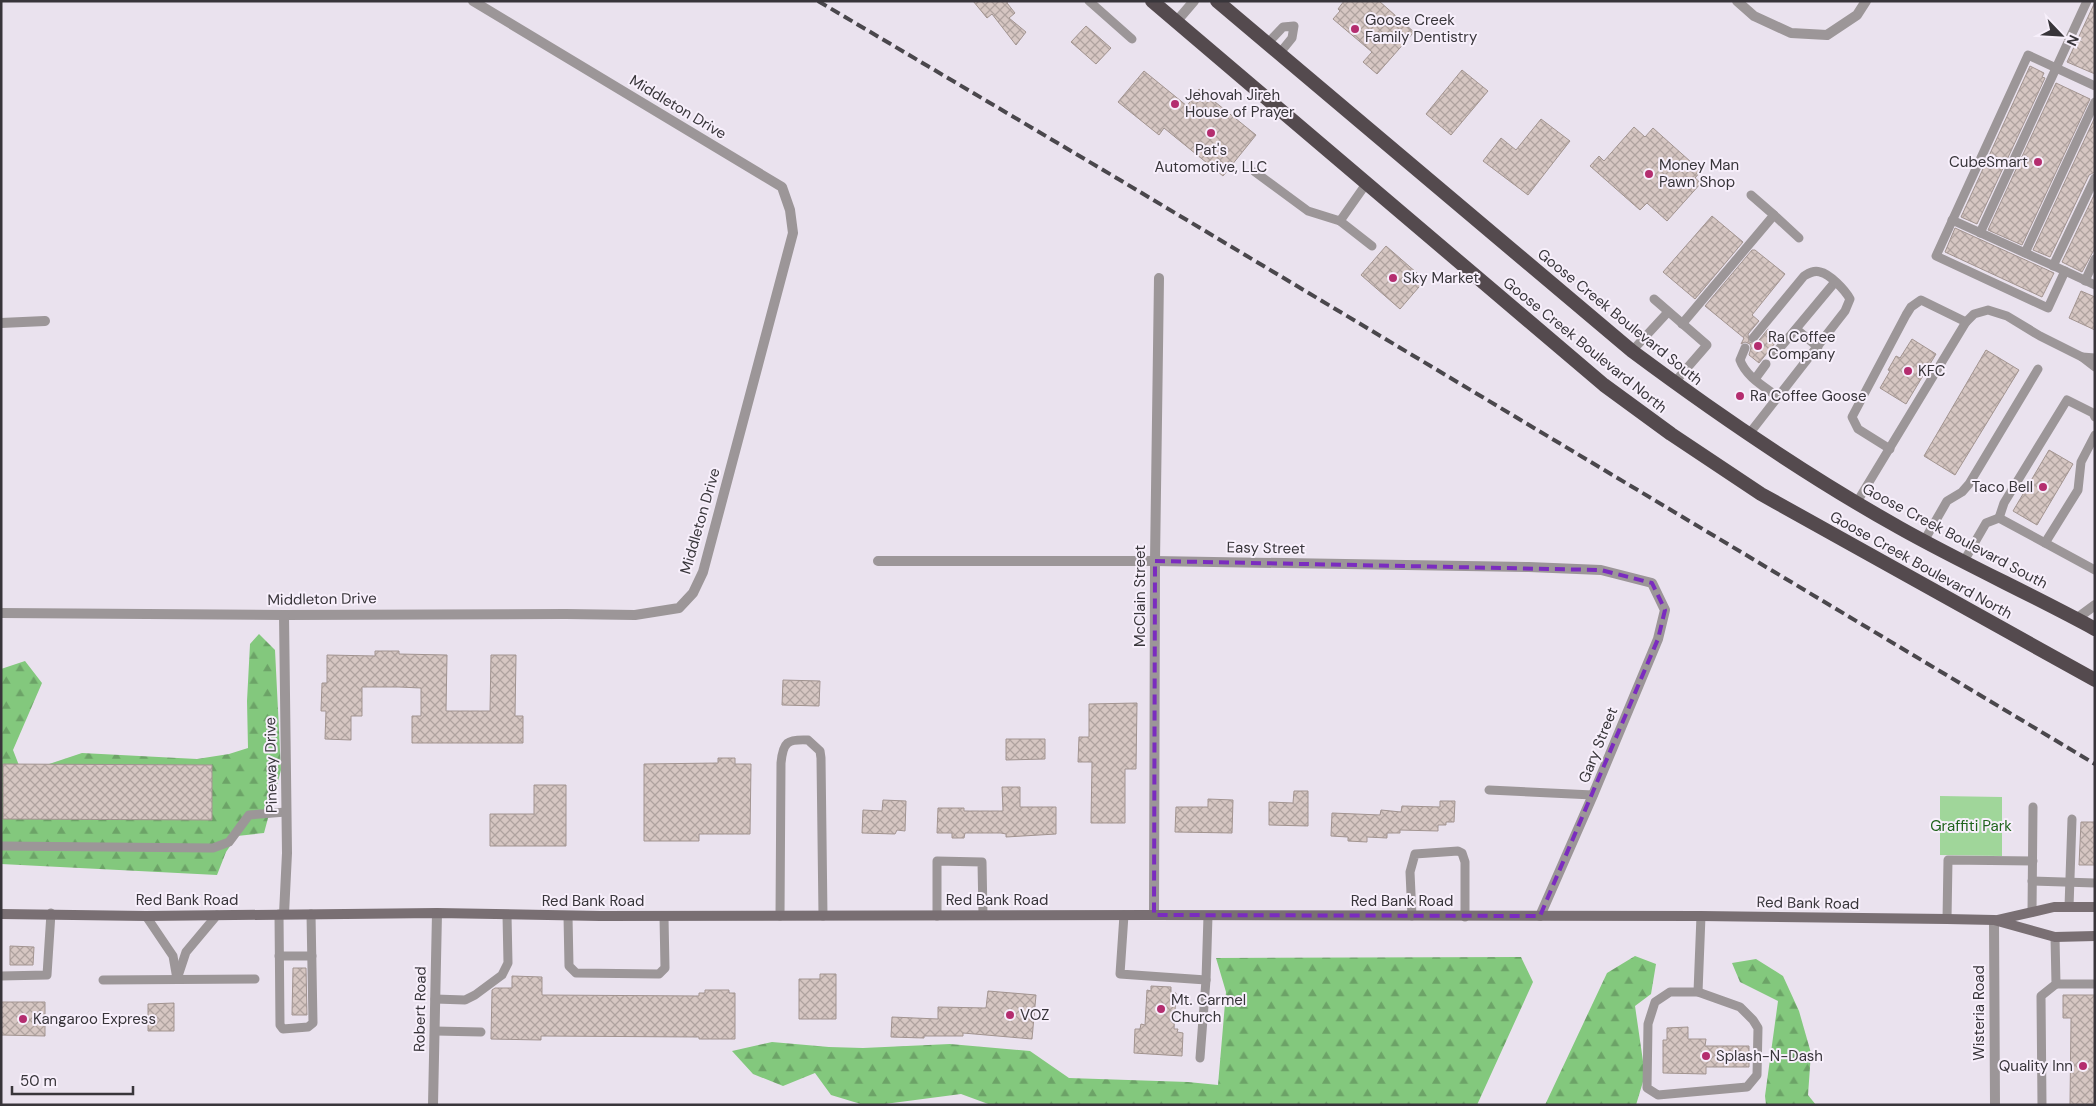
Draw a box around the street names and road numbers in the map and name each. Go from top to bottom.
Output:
street label: Middleton Drive [626,70,730,144]
street label: Goose Creek Boulevard South [1533,244,1707,390]
street label: Goose Creek Boulevard North [1499,273,1671,417]
street label: Middleton Drive [675,466,725,576]
street label: Goose Creek Boulevard South [1859,479,2051,593]
street label: Goose Creek Boulevard North [1826,506,2016,624]
street label: Easy Street [1226,537,1306,559]
street label: McClain Street [1130,545,1150,647]
street label: Middleton Drive [267,588,377,610]
street label: Gary Street [1574,704,1622,786]
street label: Pineway Drive [260,717,282,813]
street label: Red Bank Road [136,890,238,910]
street label: Red Bank Road [946,890,1048,910]
street label: Red Bank Road [542,891,644,911]
street label: Red Bank Road [1351,891,1453,911]
street label: Red Bank Road [1756,892,1860,914]
street label: Wisteria Road [1969,965,1989,1061]
street label: Robert Road [409,966,431,1052]

